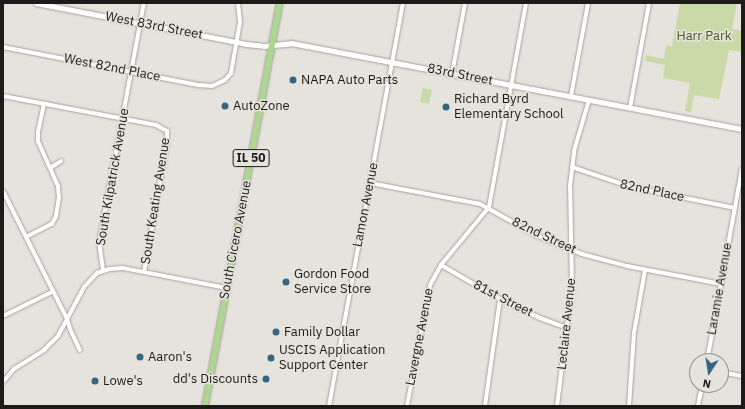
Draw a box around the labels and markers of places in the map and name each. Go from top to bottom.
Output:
place label: NAPA Auto Parts [301,72,398,88]
marker: NAPA Auto Parts [288,75,298,85]
place label: Richard Byrd Elementary School [454,92,564,123]
place label: AutoZone [233,98,290,114]
marker: AutoZone [220,101,230,111]
marker: Richard Byrd Elementary School [441,102,451,112]
place label: Gordon Food Service Store [294,267,371,298]
marker: Gordon Food Service Store [281,277,291,287]
place label: Family Dollar [284,324,360,340]
marker: Family Dollar [271,327,281,337]
place label: USCIS Application Support Center [279,343,385,374]
place label: Aaron's [148,349,192,365]
marker: Aaron's [135,352,145,362]
marker: USCIS Application Support Center [266,353,276,363]
place label: dd's Discounts [173,371,258,387]
place label: Lowe's [103,373,143,389]
marker: dd's Discounts [261,374,271,384]
marker: Lowe's [90,376,100,386]

